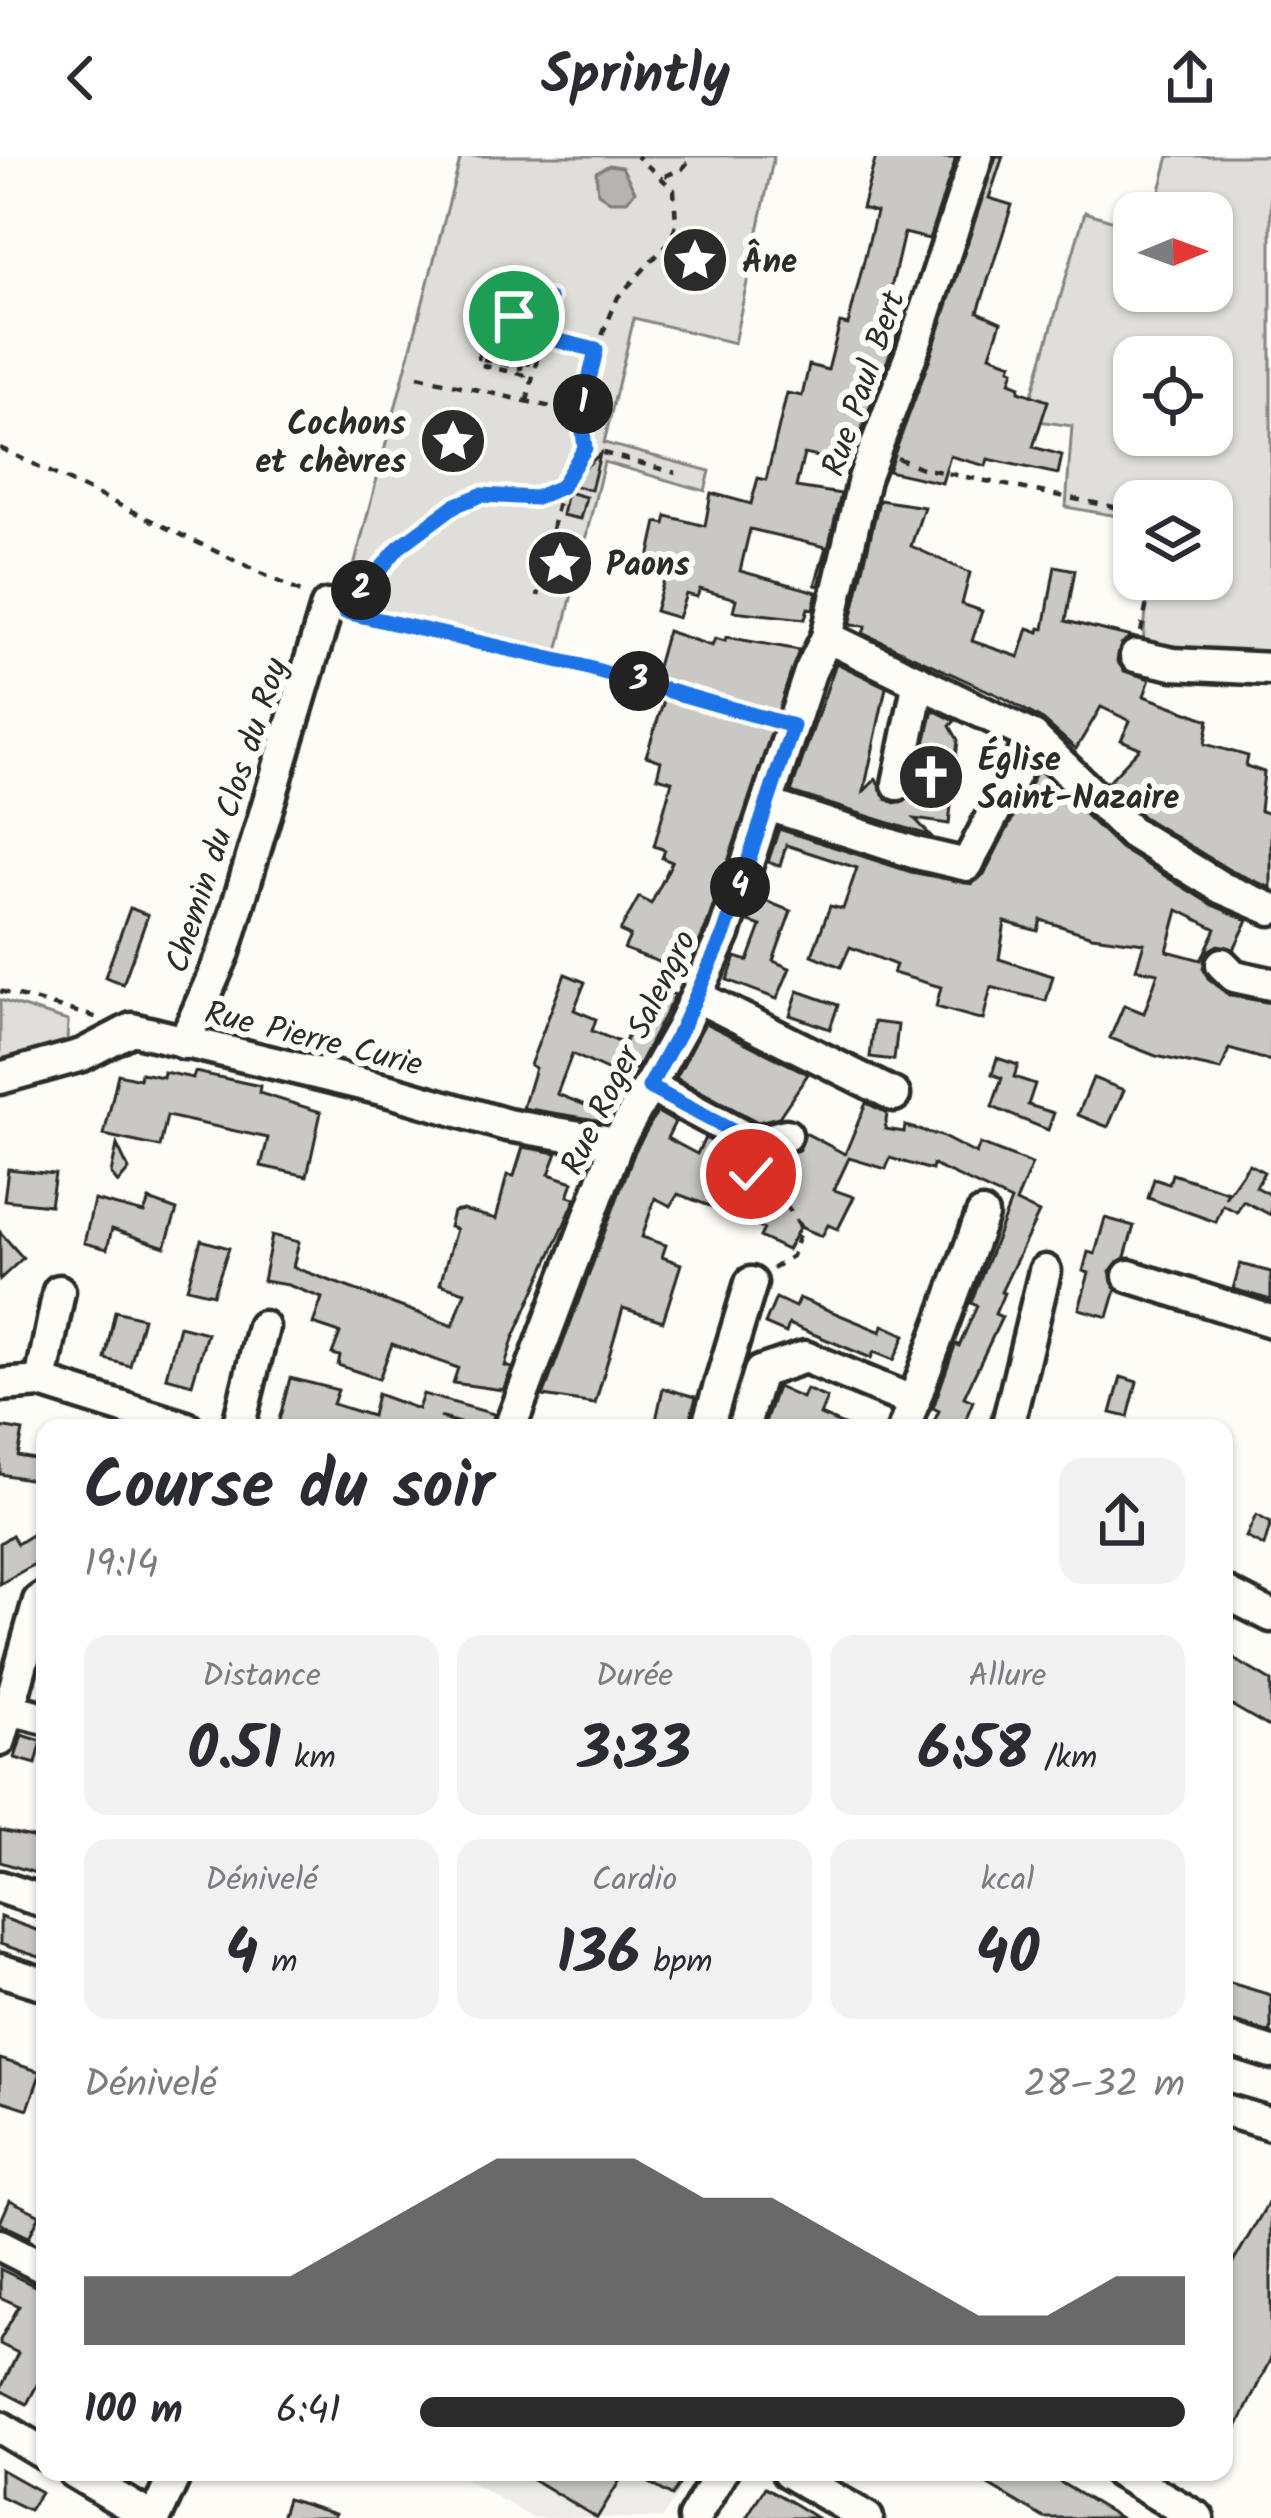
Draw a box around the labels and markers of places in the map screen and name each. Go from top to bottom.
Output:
place icon: Âne [660,225,730,295]
place label: Âne [742,237,797,290]
pin [463,265,565,367]
pin: 1 [553,374,613,434]
place label: Cochons et chèvres [255,399,407,490]
place icon: Cochons et chèvres [418,406,488,476]
place icon: Paons [525,528,595,598]
place label: Paons [606,540,690,593]
pin: 2 [331,560,391,620]
pin: 3 [609,651,669,711]
place label: Église Saint-Nazaire [978,735,1179,826]
church icon: Église Saint-Nazaire [896,742,966,812]
pin: 4 [710,857,770,917]
pin [700,1123,802,1225]

